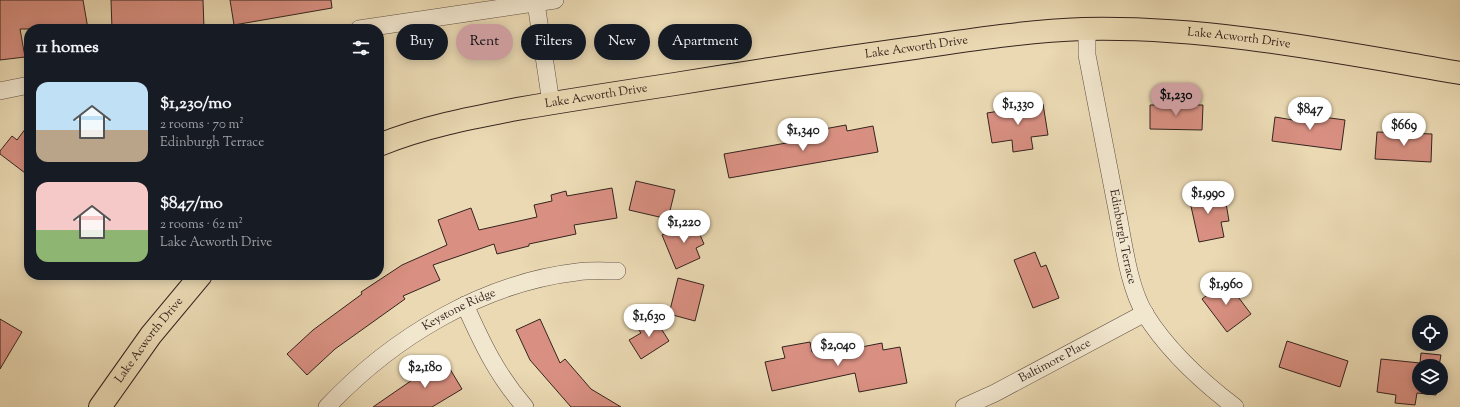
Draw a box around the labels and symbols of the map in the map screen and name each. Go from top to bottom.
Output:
street label: Lake Acworth Drive [1187,23,1292,54]
street label: Lake Acworth Drive [864,31,969,64]
street label: Lake Acworth Drive [543,79,649,113]
pin: $1,230 [1143,83,1209,117]
pin: $1,330 [985,92,1051,126]
pin: $847 [1286,97,1334,131]
pin: $669 [1380,113,1428,147]
pin: $1,340 [770,118,836,152]
pin: $1,990 [1175,181,1241,215]
street label: Edinburgh Terrace [1104,188,1141,287]
pin: $1,220 [651,210,717,244]
pin: $1,960 [1193,272,1259,306]
street label: Keystone Ridge [419,284,499,336]
street label: Lake Acworth Drive [111,293,188,387]
pin: $1,630 [616,304,682,338]
pin: $2,040 [805,333,871,367]
street label: Baltimore Place [1016,334,1095,388]
pin: $2,180 [392,355,458,389]

